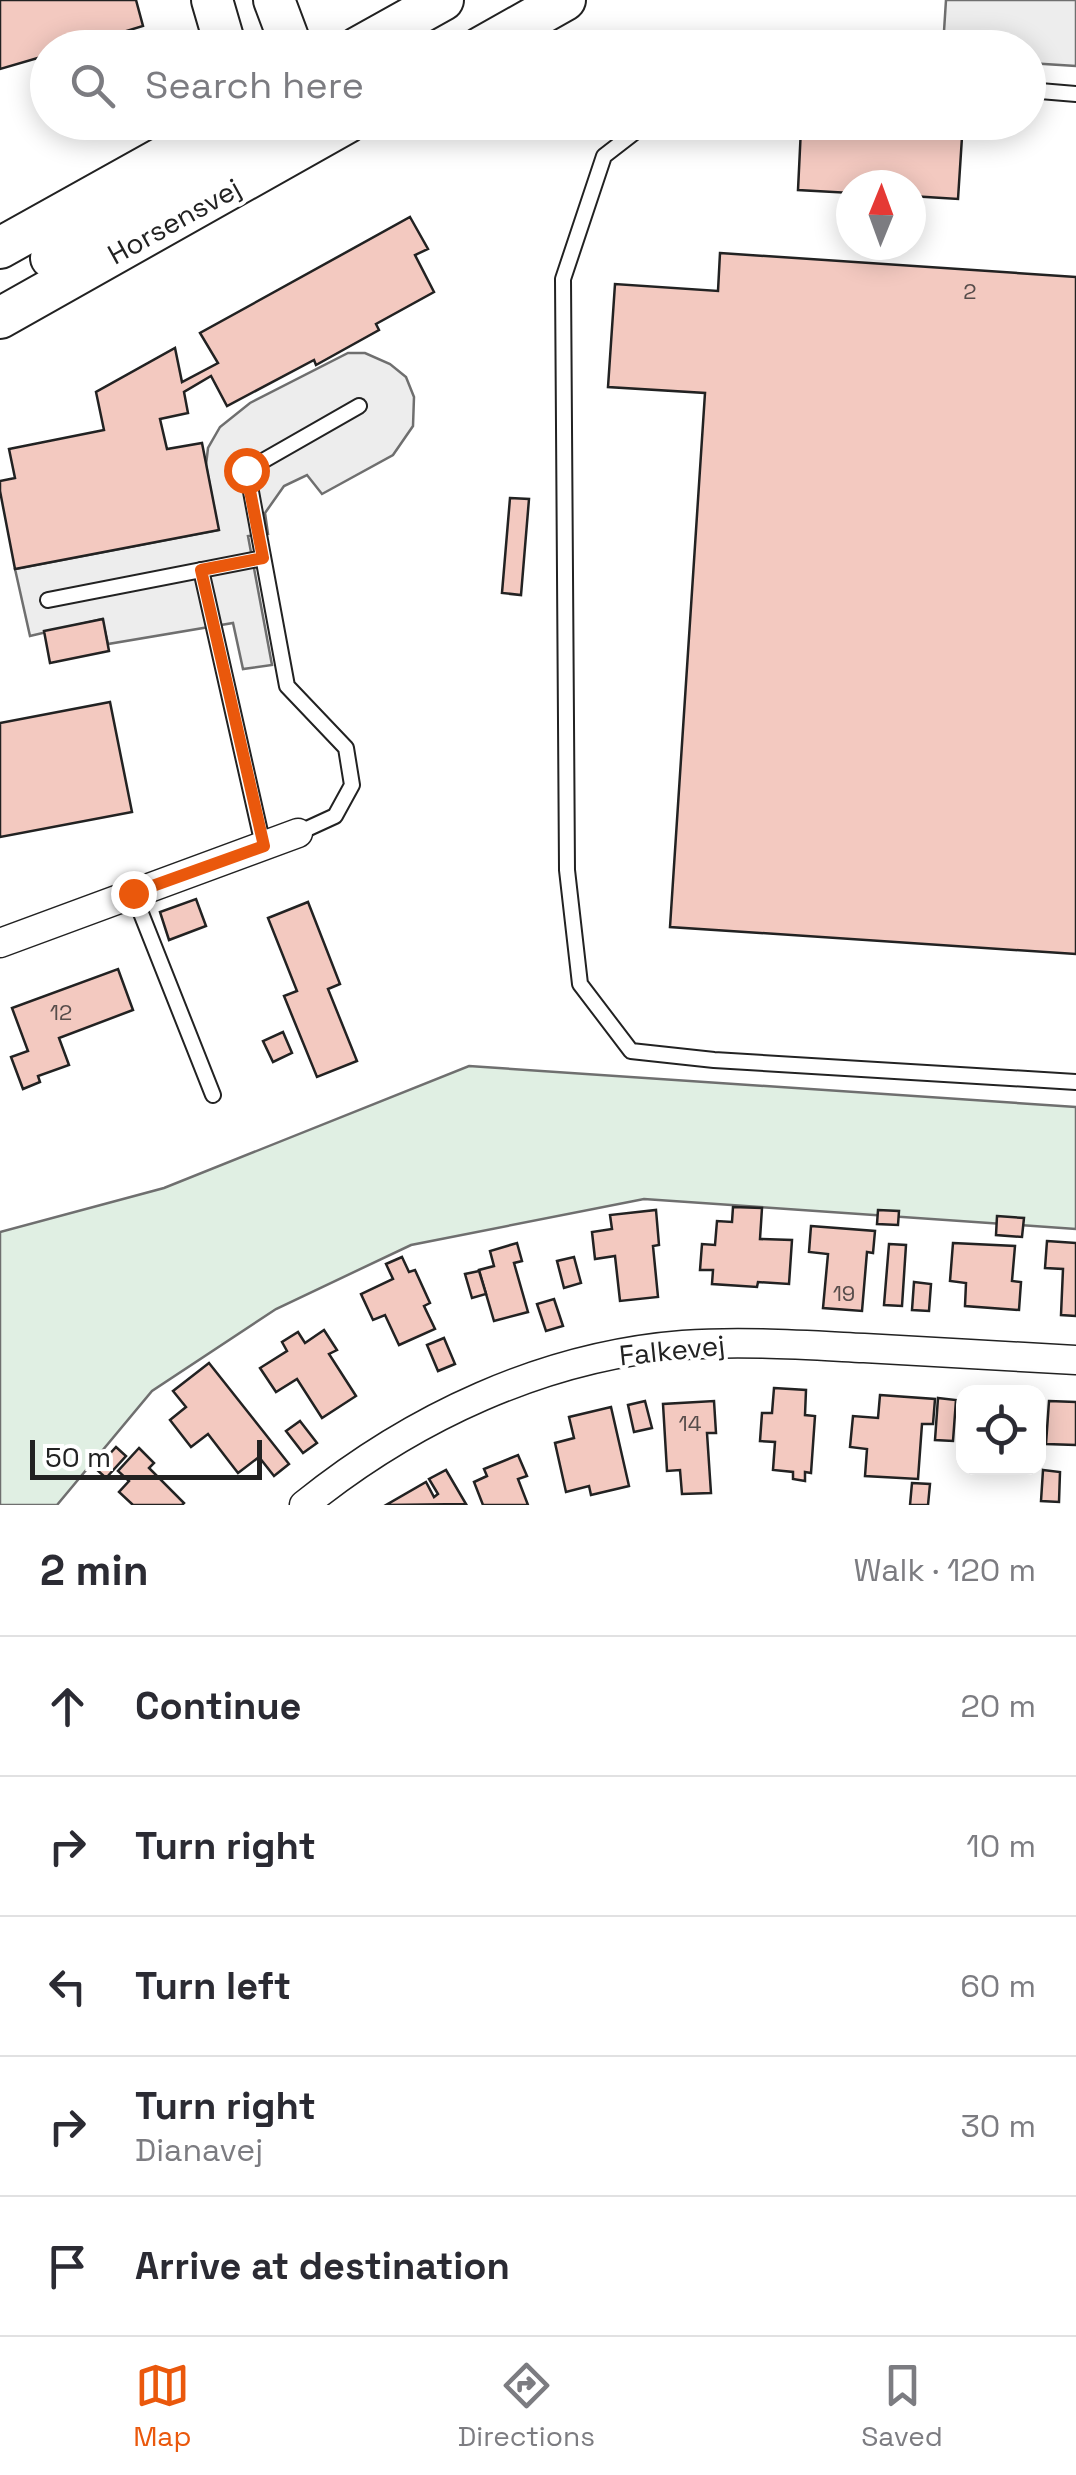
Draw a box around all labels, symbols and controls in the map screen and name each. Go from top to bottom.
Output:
search box [30,30,1046,140]
icon: search [65,58,120,113]
text: Search here [145,61,364,109]
street label: Horsensvej [101,170,247,272]
north arrow [836,170,926,260]
house number: 2 [963,277,977,305]
route start [224,448,270,494]
route end [111,871,157,917]
house number: 12 [50,998,72,1026]
house number: 19 [833,1279,855,1307]
street label: Falkevej [617,1327,727,1373]
map controls [956,1385,1046,1475]
button: locate [956,1385,1046,1475]
house number: 14 [679,1409,702,1437]
scale bar [30,1435,262,1480]
text: 50 m [45,1439,111,1475]
text: 2 min [40,1544,149,1597]
text: Walk · 120 m [854,1550,1036,1590]
icon: ahead [40,1679,95,1734]
text: Continue [135,1682,301,1730]
text: 20 m [960,1686,1036,1726]
icon: right [40,1819,95,1874]
text: Turn right [135,1822,316,1870]
text: 10 m [966,1826,1036,1866]
icon: left [40,1959,95,2014]
text: Turn left [135,1962,291,2010]
text: 60 m [960,1966,1036,2006]
text: Turn right [135,2082,316,2130]
icon: right [40,2099,95,2154]
text: 30 m [960,2106,1036,2146]
text: Dianavej [135,2130,263,2170]
icon: arrive [40,2239,95,2294]
text: Arrive at destination [135,2242,510,2290]
tab: Map [133,2358,191,2454]
tab: Directions [458,2358,595,2454]
tab: Saved [861,2358,943,2454]

